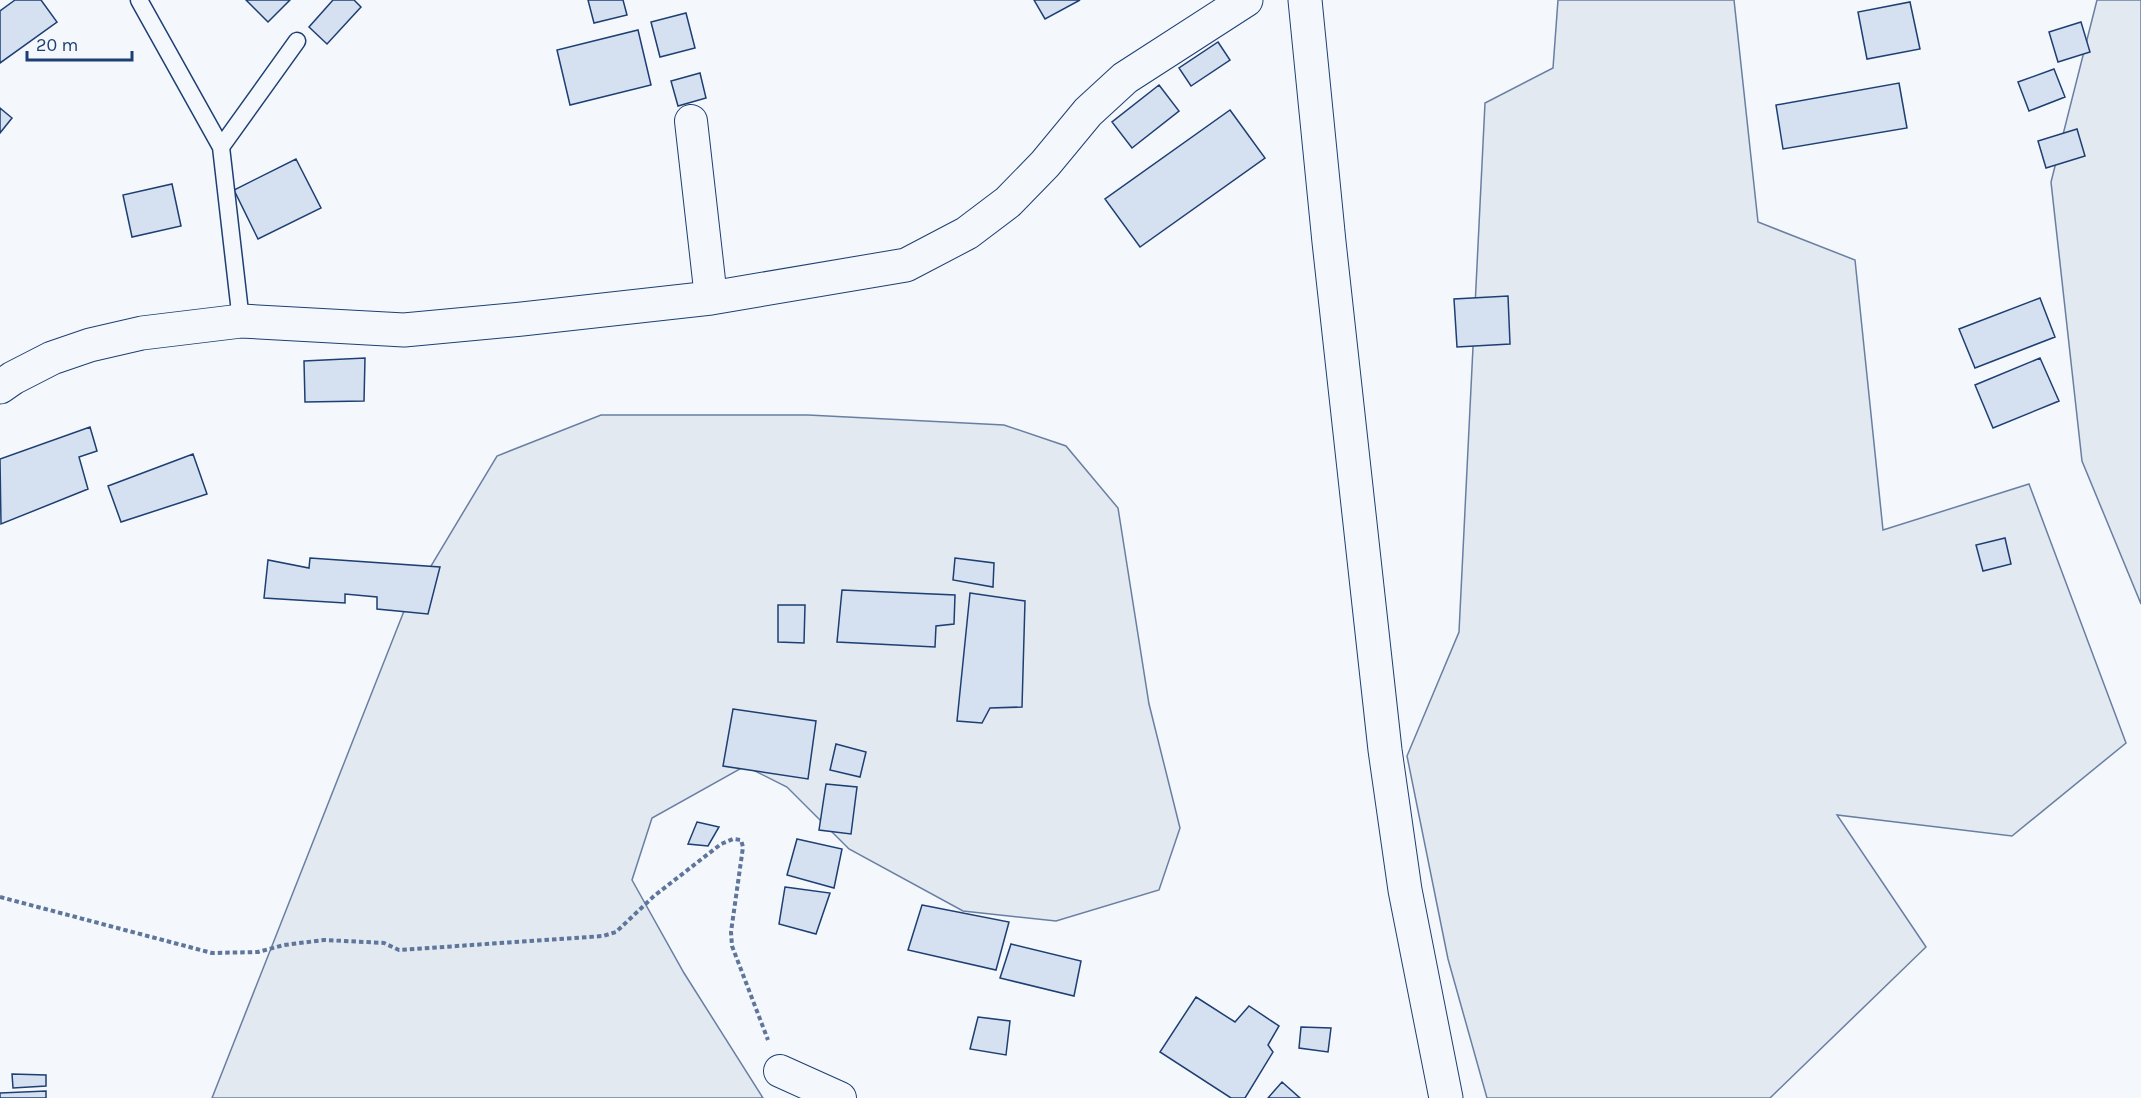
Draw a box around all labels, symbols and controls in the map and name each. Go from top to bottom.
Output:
scale bar [27,24,132,62]
text: 20 m [36,34,78,56]

